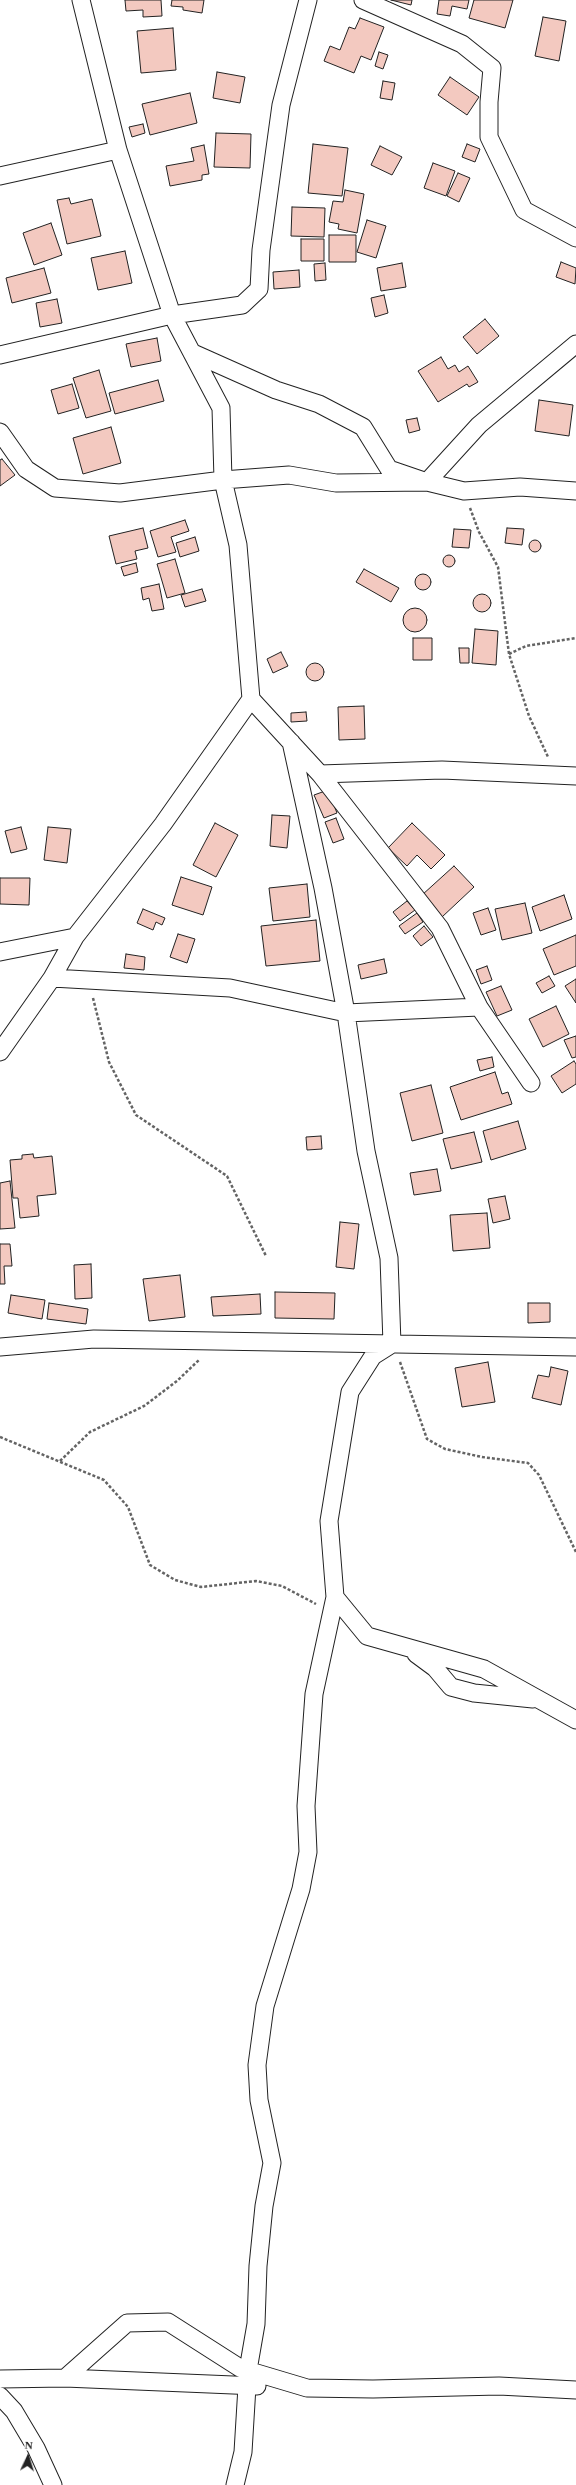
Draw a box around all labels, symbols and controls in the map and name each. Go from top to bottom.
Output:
north arrow [8,2437,48,2477]
text: N [24,2439,33,2451]

